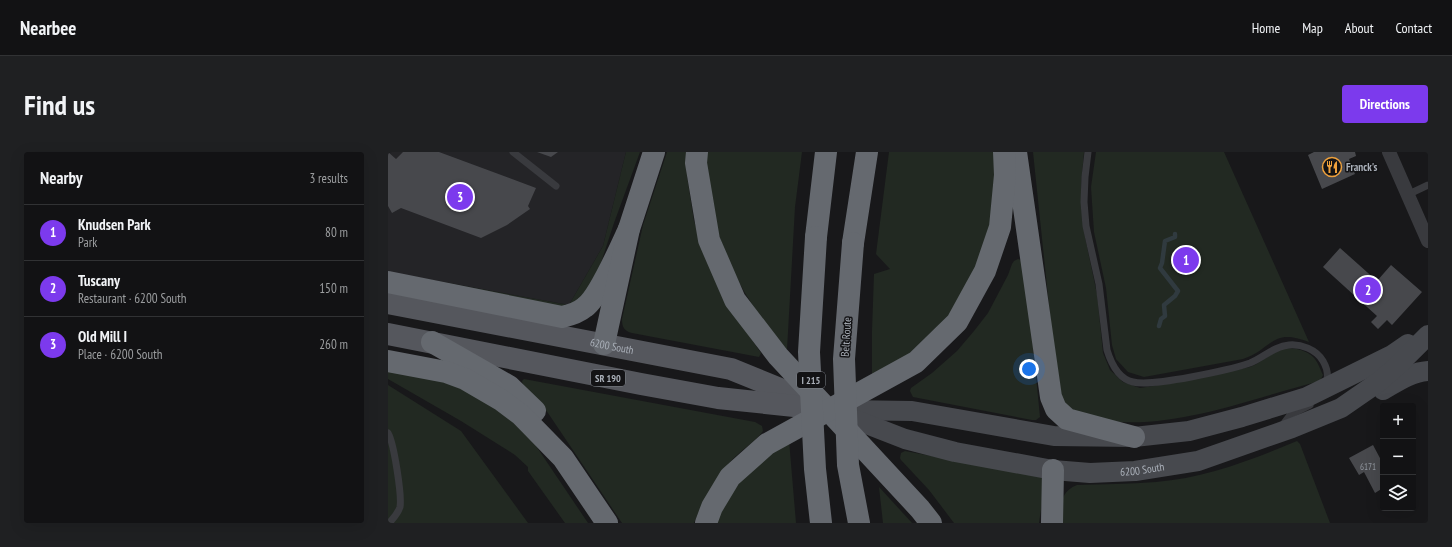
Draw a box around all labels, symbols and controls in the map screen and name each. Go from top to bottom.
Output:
text: Nearbee [20,16,77,40]
text: Home [1252,19,1280,37]
text: Map [1302,19,1323,37]
text: About [1345,19,1374,37]
text: Contact [1396,19,1432,37]
button: Directions [1342,85,1428,123]
text: Find us [24,86,95,123]
restaurant icon: Franck's [1321,156,1343,178]
place label: Franck's [1346,160,1377,174]
text: Nearby [40,167,83,189]
text: 3 results [309,170,348,187]
pin: 3 [447,182,473,212]
text: Knudsen Park [78,215,151,234]
text: 1 [50,224,56,241]
text: 80 m [325,224,348,241]
text: Park [78,234,97,251]
pin: 1 [1173,245,1199,275]
text: Tuscany [78,271,120,290]
pin: 2 [1355,275,1381,305]
text: 2 [50,280,56,297]
text: 150 m [319,280,348,297]
text: Restaurant · 6200 South [78,290,187,307]
street label: Belt Route [838,316,854,357]
text: Old Mill I [78,327,127,346]
street label: 6200 South [589,335,635,357]
text: 3 [50,336,56,353]
text: 260 m [319,336,348,353]
text: Place · 6200 South [78,346,162,363]
your location [1019,359,1039,379]
road number: SR 190 [591,370,625,386]
road number: I 215 [797,372,825,388]
map controls [1380,403,1416,511]
button: + [1380,403,1416,439]
button: − [1380,439,1416,475]
street label: 6200 South [1120,459,1165,479]
house number: 6171 [1360,461,1376,472]
button: layers [1380,475,1416,511]

